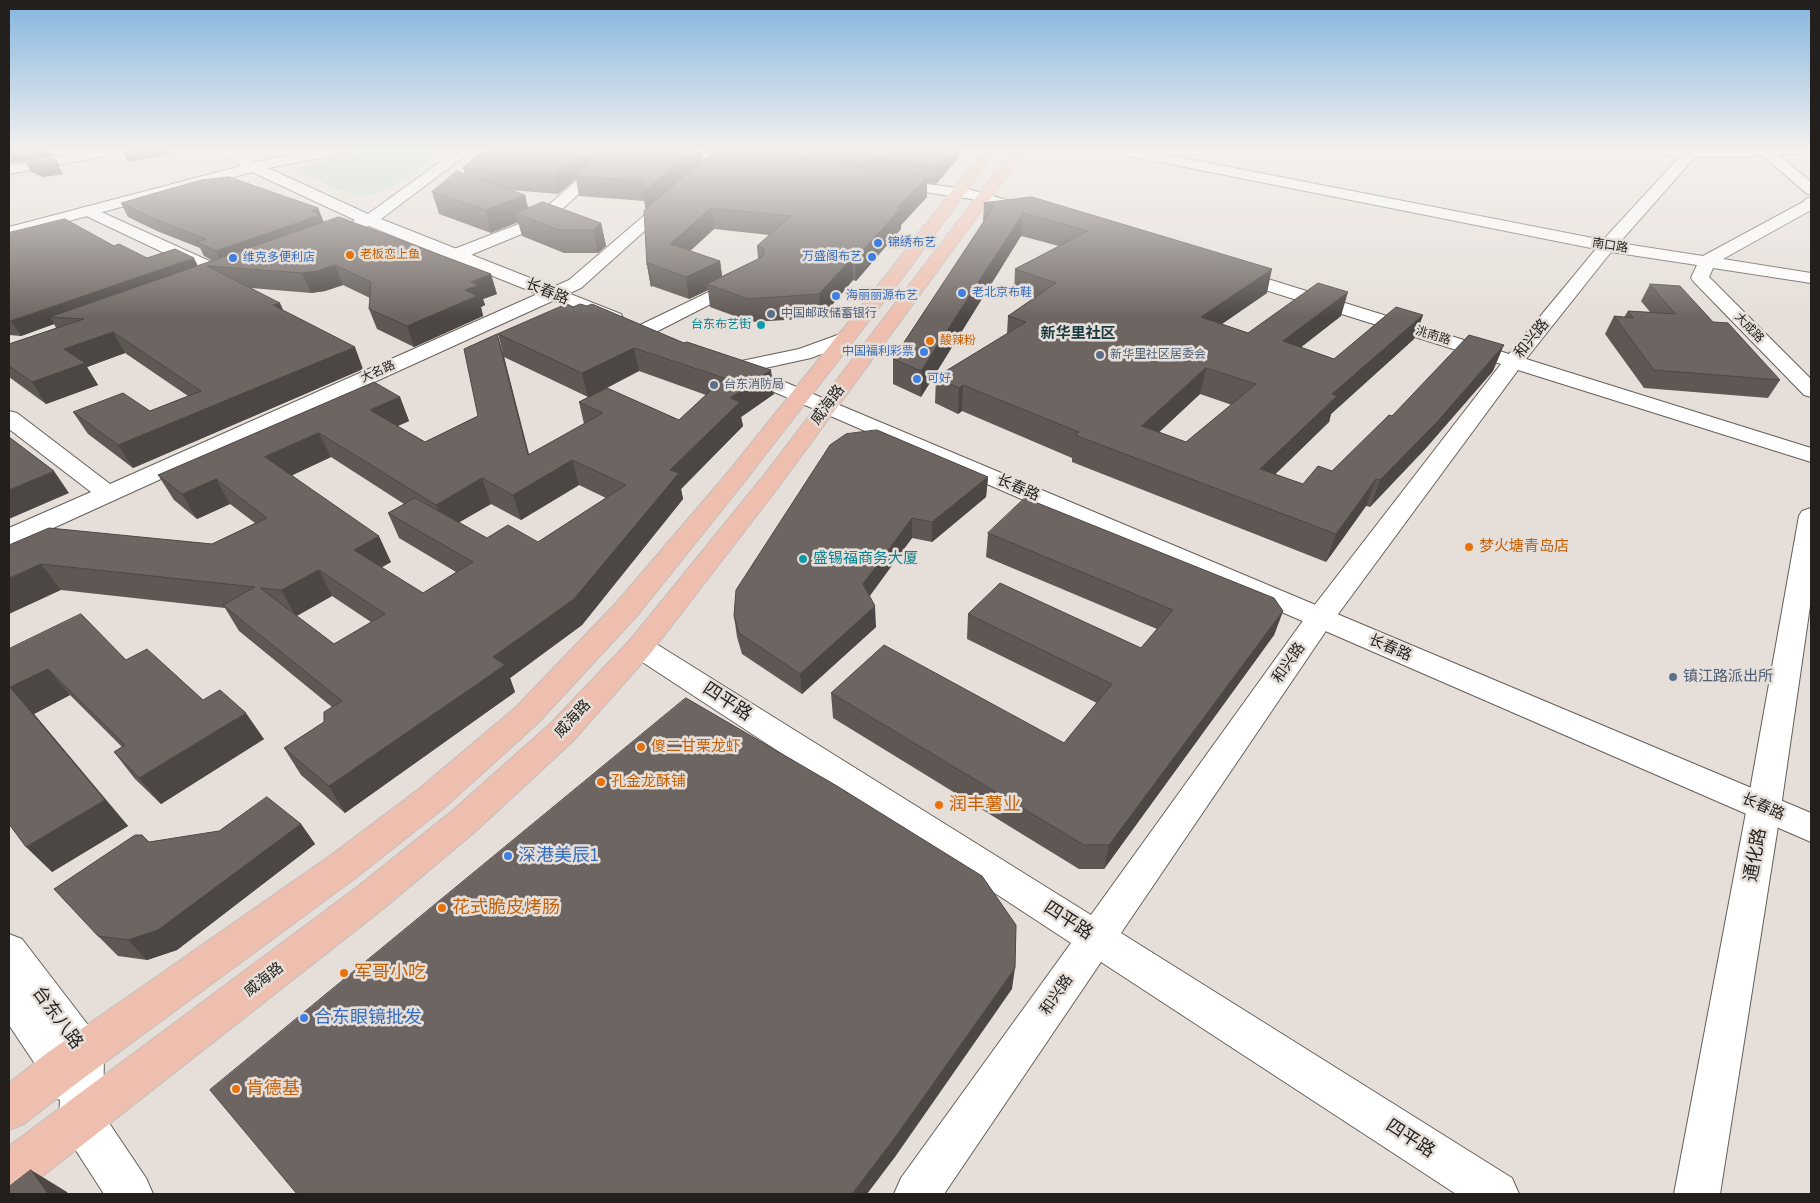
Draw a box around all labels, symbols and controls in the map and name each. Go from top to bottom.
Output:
place label: 锦绣布艺 [888,236,936,250]
street label: 南口路 [1591,236,1629,256]
marker: 锦绣布艺 [872,237,884,249]
place label: 老板恋上鱼 [360,248,420,262]
marker: 老板恋上鱼 [344,249,356,261]
place label: 万盛阁布艺 [802,250,862,264]
place label: 维克多便利店 [243,251,315,265]
marker: 万盛阁布艺 [866,251,878,263]
marker: 维克多便利店 [227,252,239,264]
street label: 长春路 [523,275,571,309]
place label: 老北京布鞋 [972,286,1032,300]
marker: 老北京布鞋 [956,287,968,299]
place label: 海丽丽源布艺 [846,289,918,303]
marker: 海丽丽源布艺 [830,290,842,302]
place label: 中国邮政储蓄银行 [781,307,877,321]
marker: 中国邮政储蓄银行 [765,308,777,320]
street label: 大成路 [1731,310,1767,346]
street label: 和兴路 [1511,316,1553,362]
place label: 台东布艺街 [691,318,751,332]
marker: 台东布艺街 [755,319,767,331]
street label: 洮南路 [1414,324,1452,348]
district label: 新华里社区 [1041,325,1115,343]
place label: 酸辣粉 [940,334,976,348]
marker: 酸辣粉 [924,335,936,347]
place label: 中国福利彩票 [842,345,914,359]
marker: 中国福利彩票 [918,346,930,358]
place label: 新华里社区居委会 [1110,348,1206,362]
marker: 新华里社区居委会 [1094,349,1106,361]
street label: 大名路 [359,358,397,386]
place label: 可好 [927,372,951,386]
marker: 可好 [911,373,923,385]
place label: 台东消防局 [724,378,784,392]
marker: 台东消防局 [708,379,720,391]
street label: 威海路 [807,382,849,428]
street label: 长春路 [994,471,1042,505]
place label: 梦火塘青岛店 [1479,538,1569,556]
marker: 梦火塘青岛店 [1463,541,1475,553]
place label: 盛锡福商务大厦 [813,550,918,568]
marker: 盛锡福商务大厦 [797,553,809,565]
street label: 长春路 [1366,631,1414,665]
street label: 和兴路 [1269,639,1309,687]
place label: 镇江路派出所 [1683,668,1773,686]
marker: 镇江路派出所 [1667,671,1679,683]
street label: 四平路 [698,678,756,726]
street label: 威海路 [551,696,595,742]
place label: 傻二甘栗龙虾 [651,738,741,756]
marker: 傻二甘栗龙虾 [635,741,647,753]
place label: 孔金龙酥铺 [611,773,686,791]
marker: 孔金龙酥铺 [595,776,607,788]
street label: 长春路 [1739,790,1787,824]
place label: 润丰薯业 [949,794,1021,816]
marker: 润丰薯业 [933,799,945,811]
street label: 通化路 [1741,827,1771,883]
place label: 深港美辰1 [518,845,598,867]
marker: 深港美辰1 [502,850,514,862]
place label: 花式脆皮烤肠 [452,897,560,919]
street label: 四平路 [1039,897,1097,945]
marker: 花式脆皮烤肠 [436,902,448,914]
street label: 威海路 [241,959,287,1001]
place label: 军哥小吃 [354,962,426,984]
marker: 军哥小吃 [338,967,350,979]
street label: 和兴路 [1037,971,1077,1019]
street label: 台东八路 [27,983,87,1053]
place label: 合东眼镜批发 [314,1007,422,1029]
marker: 合东眼镜批发 [298,1012,310,1024]
place label: 肯德基 [246,1078,300,1100]
marker: 肯德基 [230,1083,242,1095]
street label: 四平路 [1381,1115,1439,1163]

